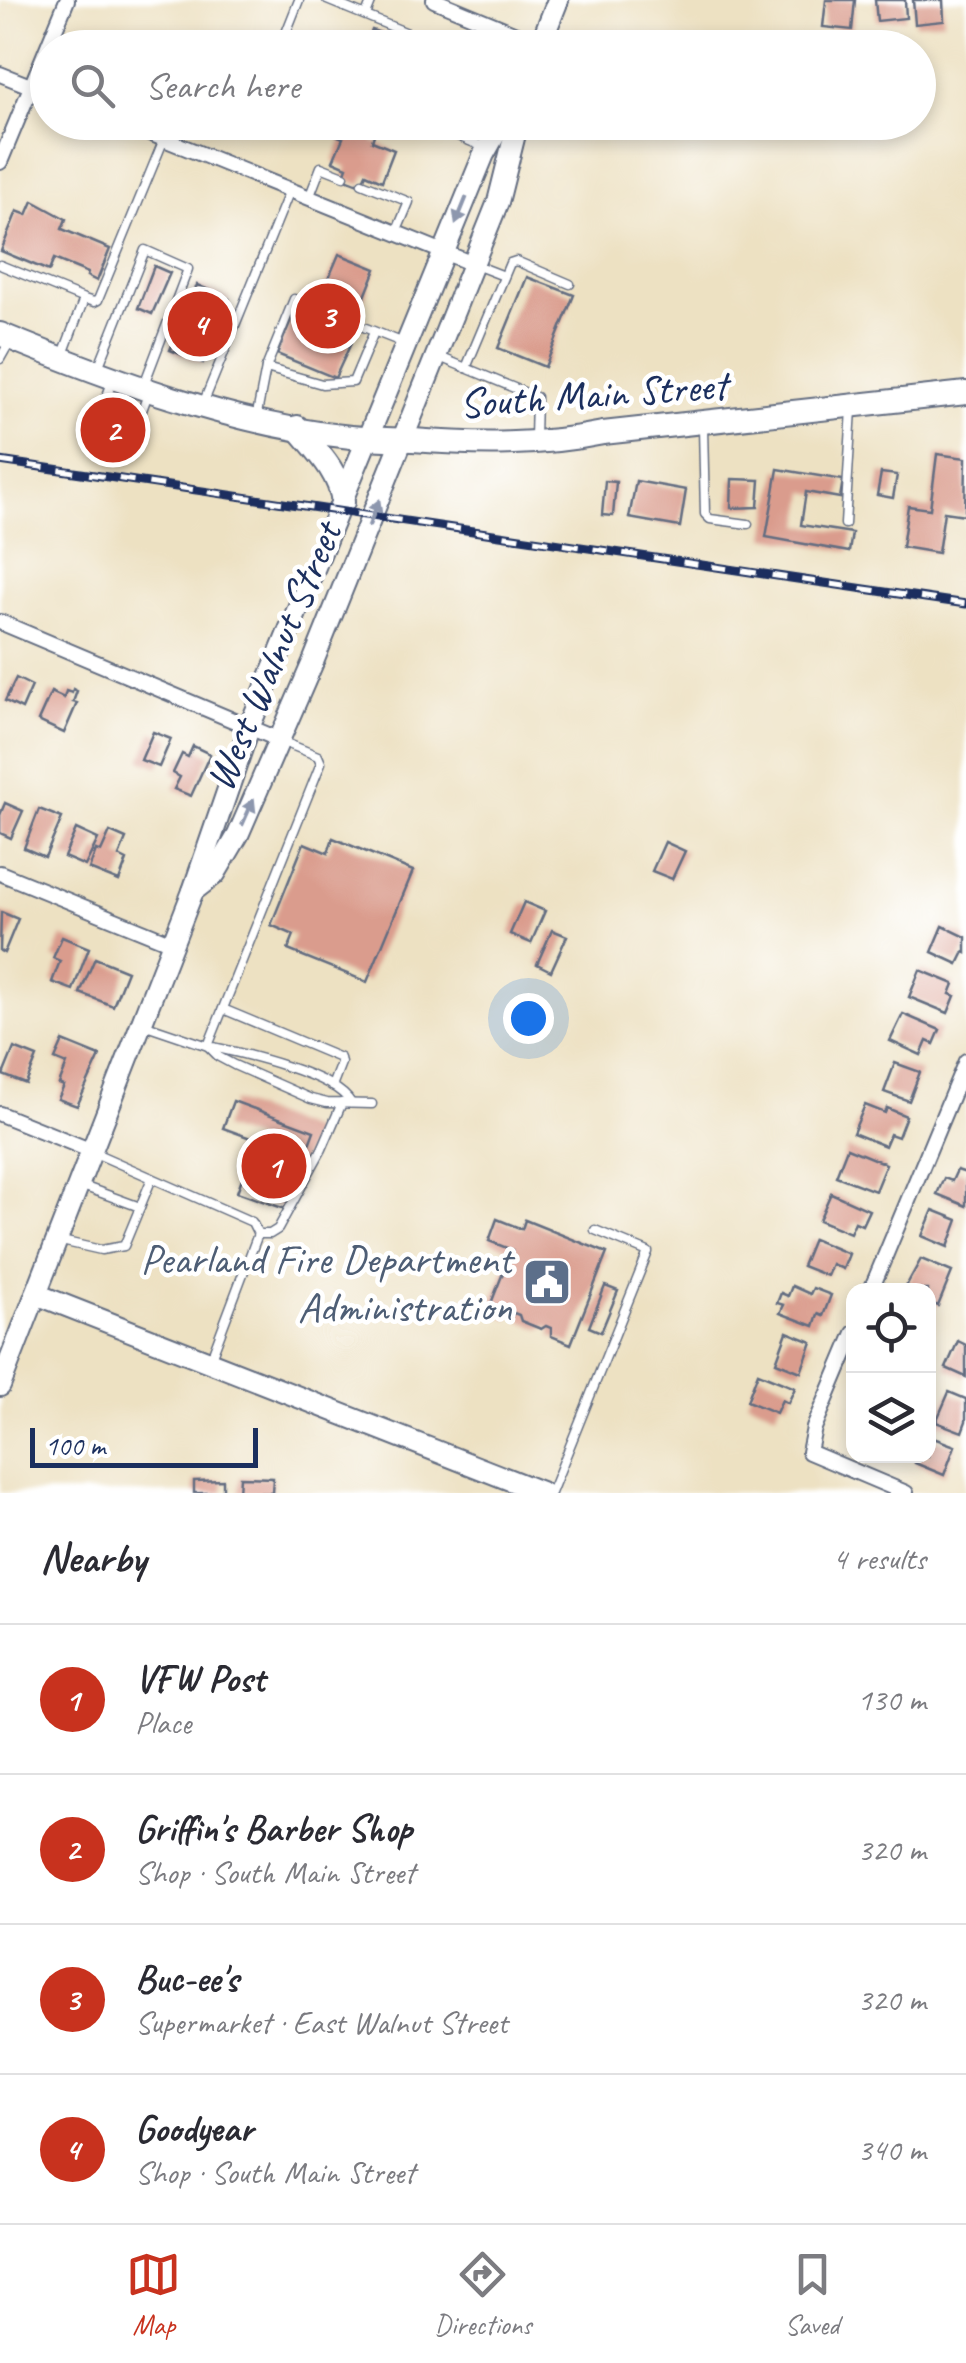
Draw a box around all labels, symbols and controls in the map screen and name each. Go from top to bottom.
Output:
search box [30,30,936,140]
icon: search [65,58,120,113]
text: Search here [145,62,300,109]
one-way arrow [453,196,469,226]
pin: 3 [296,278,360,354]
pin: 4 [168,286,232,362]
street label: South Main Street [458,358,734,430]
pin: 2 [80,392,146,468]
one-way arrow [366,497,382,527]
street label: West Walnut Street [193,511,355,799]
one-way arrow [240,797,256,827]
your location [503,993,554,1044]
pin: 1 [242,1128,306,1204]
place label: Pearland Fire Department Administration [140,1233,516,1334]
public building icon: Pearland Fire Department Administration [521,1256,573,1308]
map controls [846,1283,936,1463]
button: locate [846,1283,936,1373]
button: layers [846,1373,936,1463]
scale bar [30,1423,258,1468]
text: 100 m [45,1428,105,1463]
text: Nearby [40,1532,146,1585]
text: 4 results [832,1538,926,1579]
text: VFW Post [135,1655,265,1702]
text: 1 [65,1679,80,1720]
text: 130 m [857,1679,926,1720]
text: Place [135,1702,191,1743]
text: Griffin's Barber Shop [135,1805,412,1852]
text: 2 [65,1829,80,1870]
text: 320 m [857,1829,926,1870]
text: Shop · South Main Street [135,1852,415,1893]
text: Buc-ee's [135,1955,238,2002]
text: 3 [65,1979,80,2020]
text: 320 m [857,1979,926,2020]
text: Supermarket · East Walnut Street [135,2002,508,2043]
text: Goodyear [135,2105,253,2152]
text: 4 [65,2129,80,2170]
text: 340 m [857,2129,926,2170]
text: Shop · South Main Street [135,2152,415,2193]
tab: Map [126,2247,181,2342]
tab: Directions [434,2247,532,2342]
tab: Saved [785,2247,840,2342]

